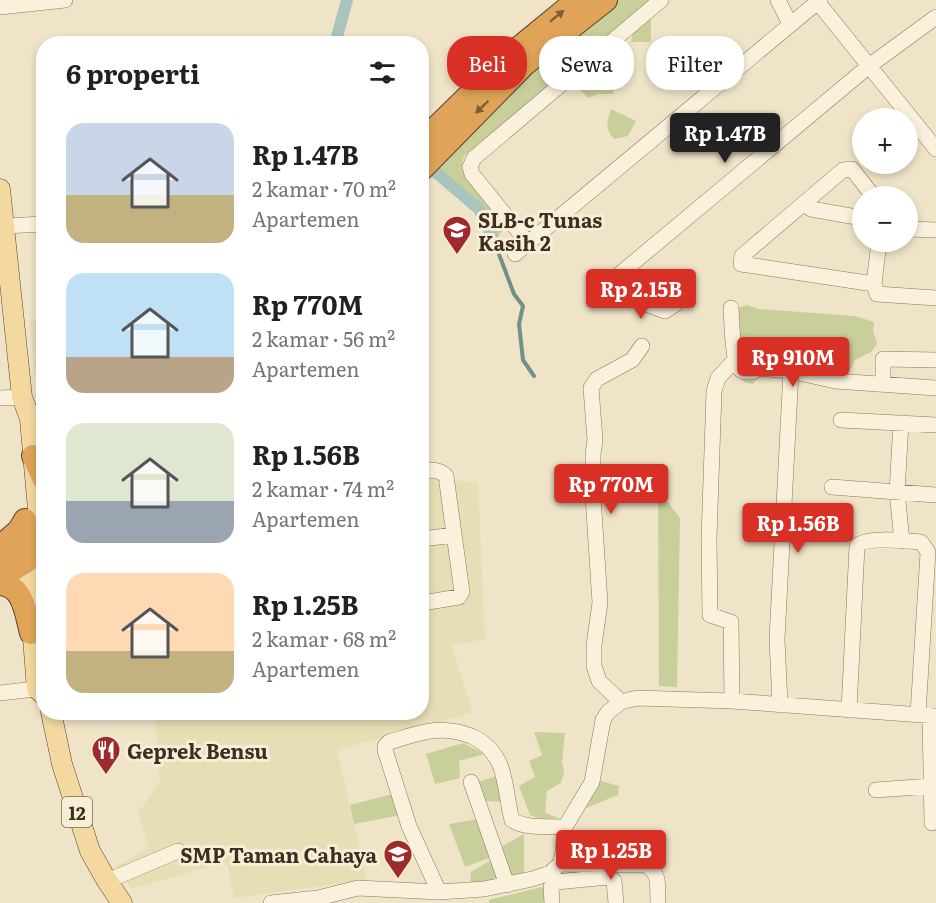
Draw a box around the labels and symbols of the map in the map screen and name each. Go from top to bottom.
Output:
one-way arrow [549,10,565,23]
one-way arrow [475,100,490,114]
pin: Rp 1.47B [663,113,787,164]
place label: SLB-c Tunas Kasih 2 [478,204,602,257]
school or university icon: SLB-c Tunas Kasih 2 [441,214,473,256]
pin: Rp 2.15B [579,269,703,320]
pin: Rp 910M [738,337,848,388]
pin: Rp 770M [556,464,666,515]
pin: Rp 1.56B [736,503,860,554]
restaurant icon: Geprek Bensu [90,734,122,776]
place label: Geprek Bensu [127,735,268,765]
road number: 12 [62,797,92,827]
pin: Rp 1.25B [549,830,673,881]
school or university icon: SMP Taman Cahaya [382,838,414,880]
place label: SMP Taman Cahaya [180,839,377,869]

